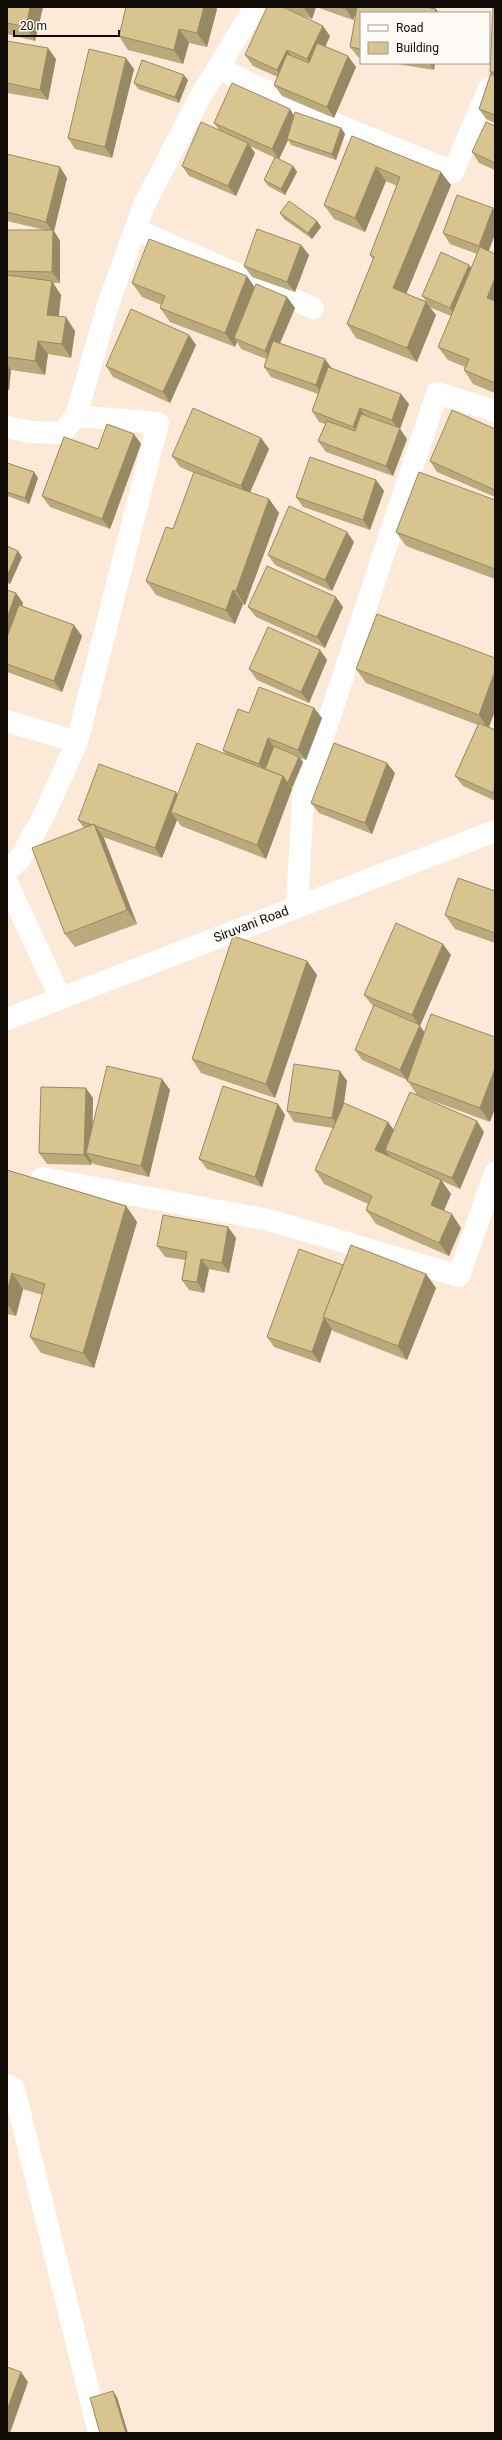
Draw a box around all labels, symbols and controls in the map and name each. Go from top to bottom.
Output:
scale bar [14,12,119,38]
legend [360,12,490,64]
text: 20 m [20,19,47,33]
text: Road [396,21,424,35]
text: Building [396,41,439,55]
street label: Siruvani Road [211,903,291,945]

